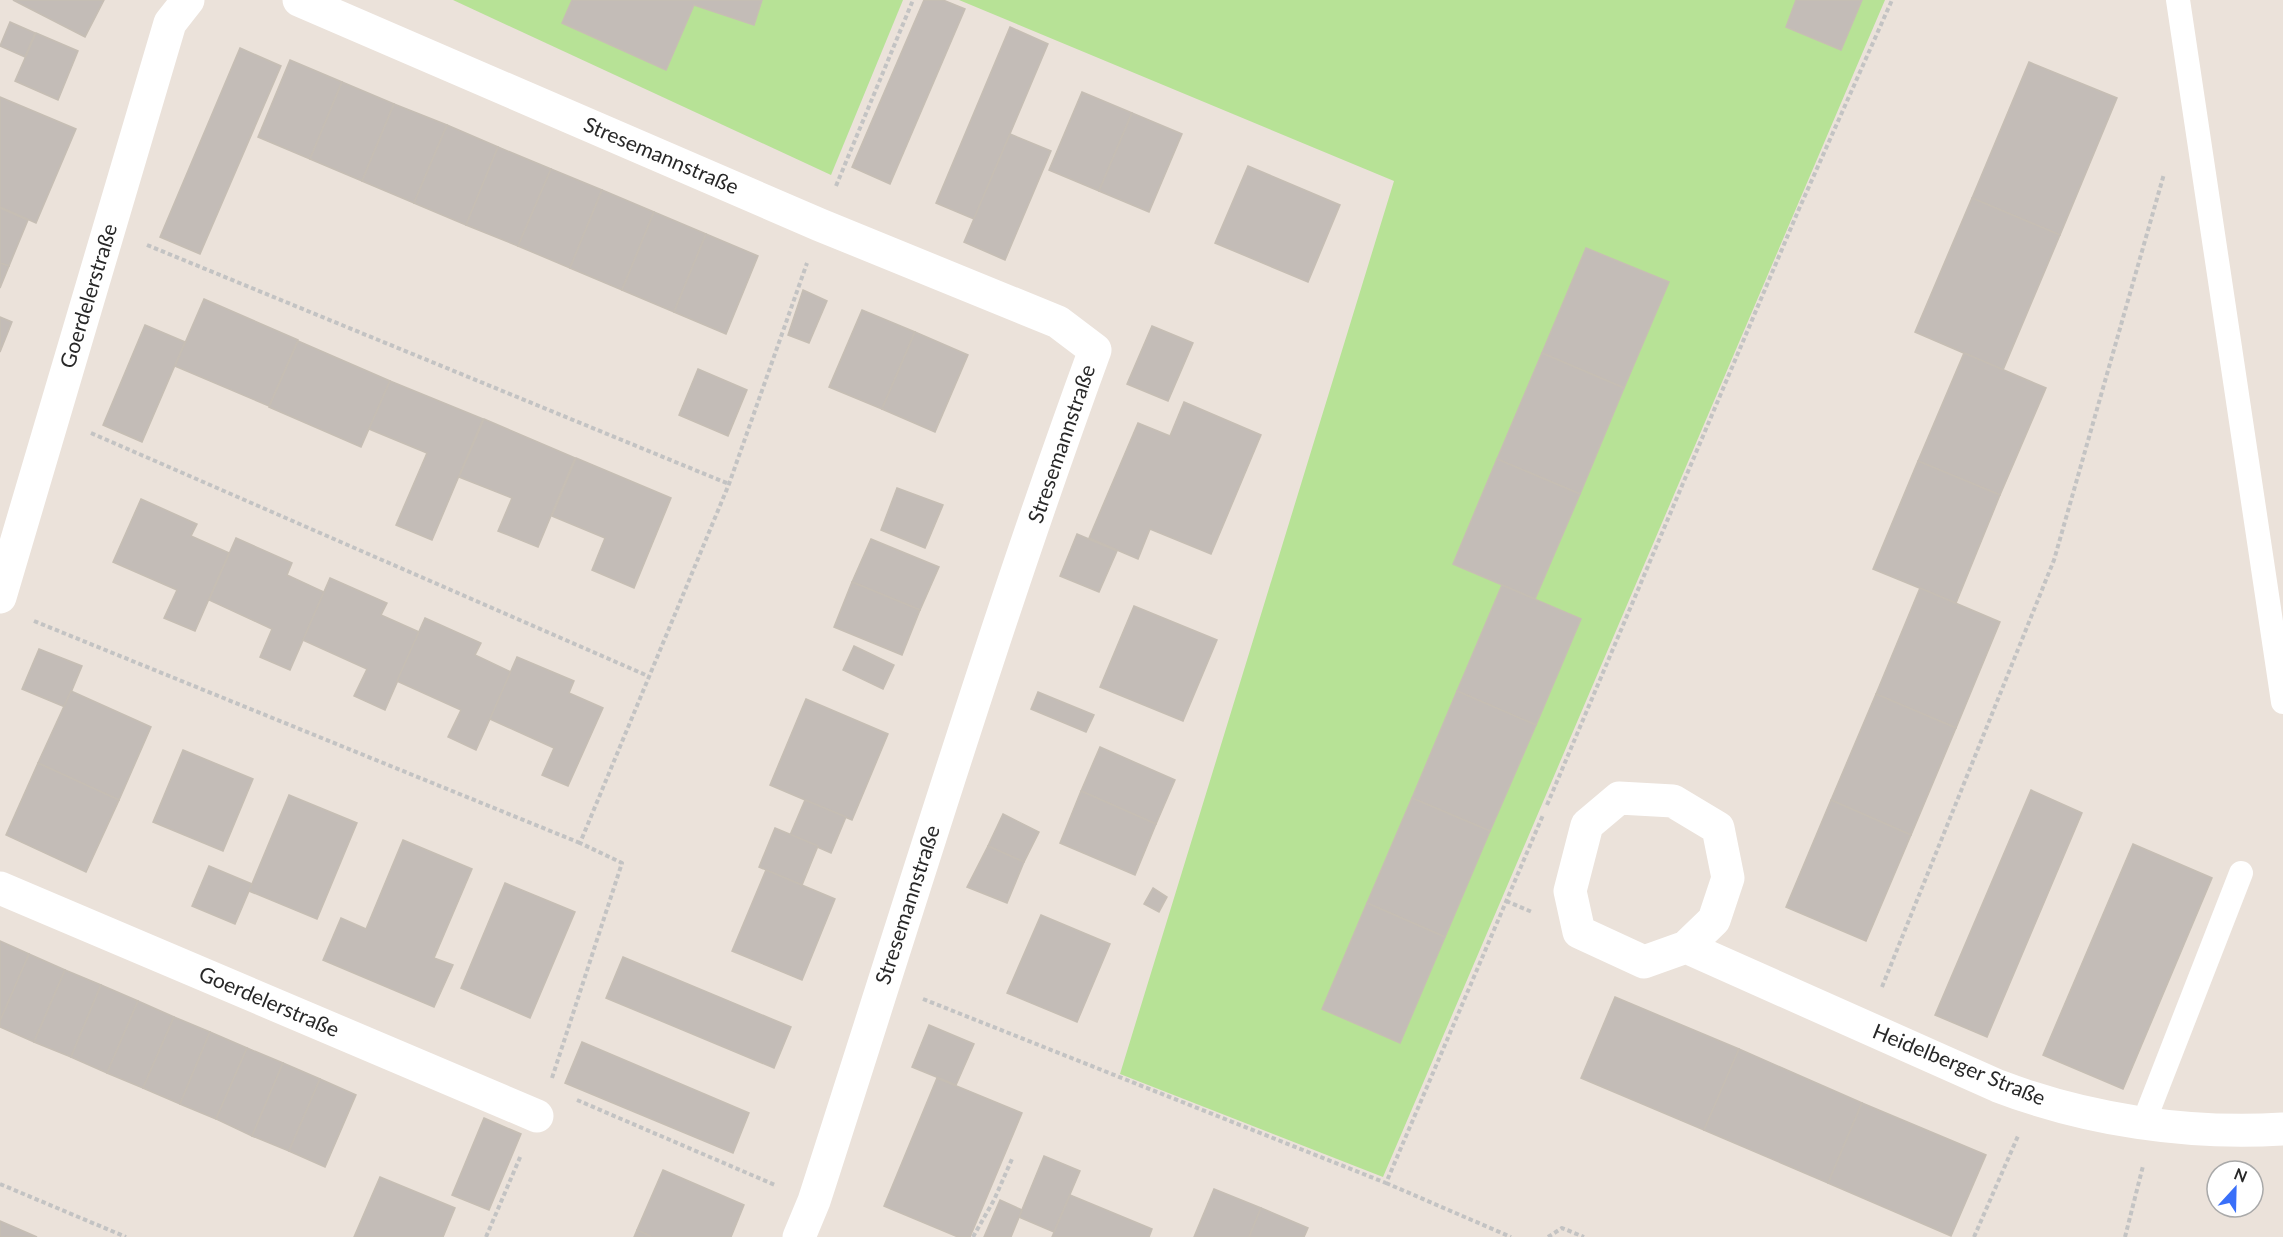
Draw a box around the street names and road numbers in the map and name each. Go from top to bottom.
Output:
street label: Stresemannstraße [580,111,743,199]
street label: Goerdelerstraße [54,220,121,371]
street label: Stresemannstraße [1022,361,1099,526]
street label: Stresemannstraße [869,822,944,987]
street label: Goerdelerstraße [196,960,343,1041]
street label: Heidelberger Straße [1870,1018,2050,1110]

